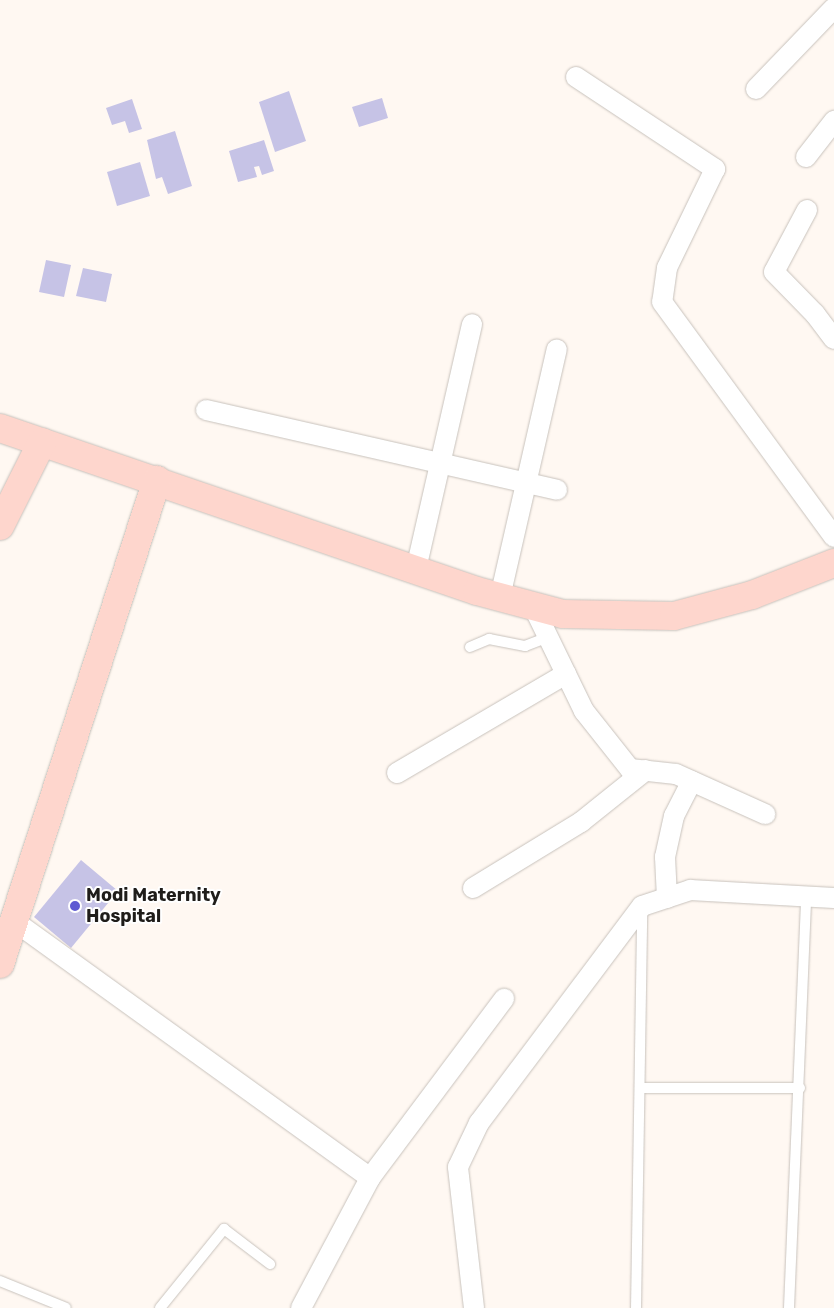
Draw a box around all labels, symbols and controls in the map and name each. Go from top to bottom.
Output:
place label: Modi Maternity Hospital [86,885,221,928]
marker: Modi Maternity Hospital [68,899,82,913]

